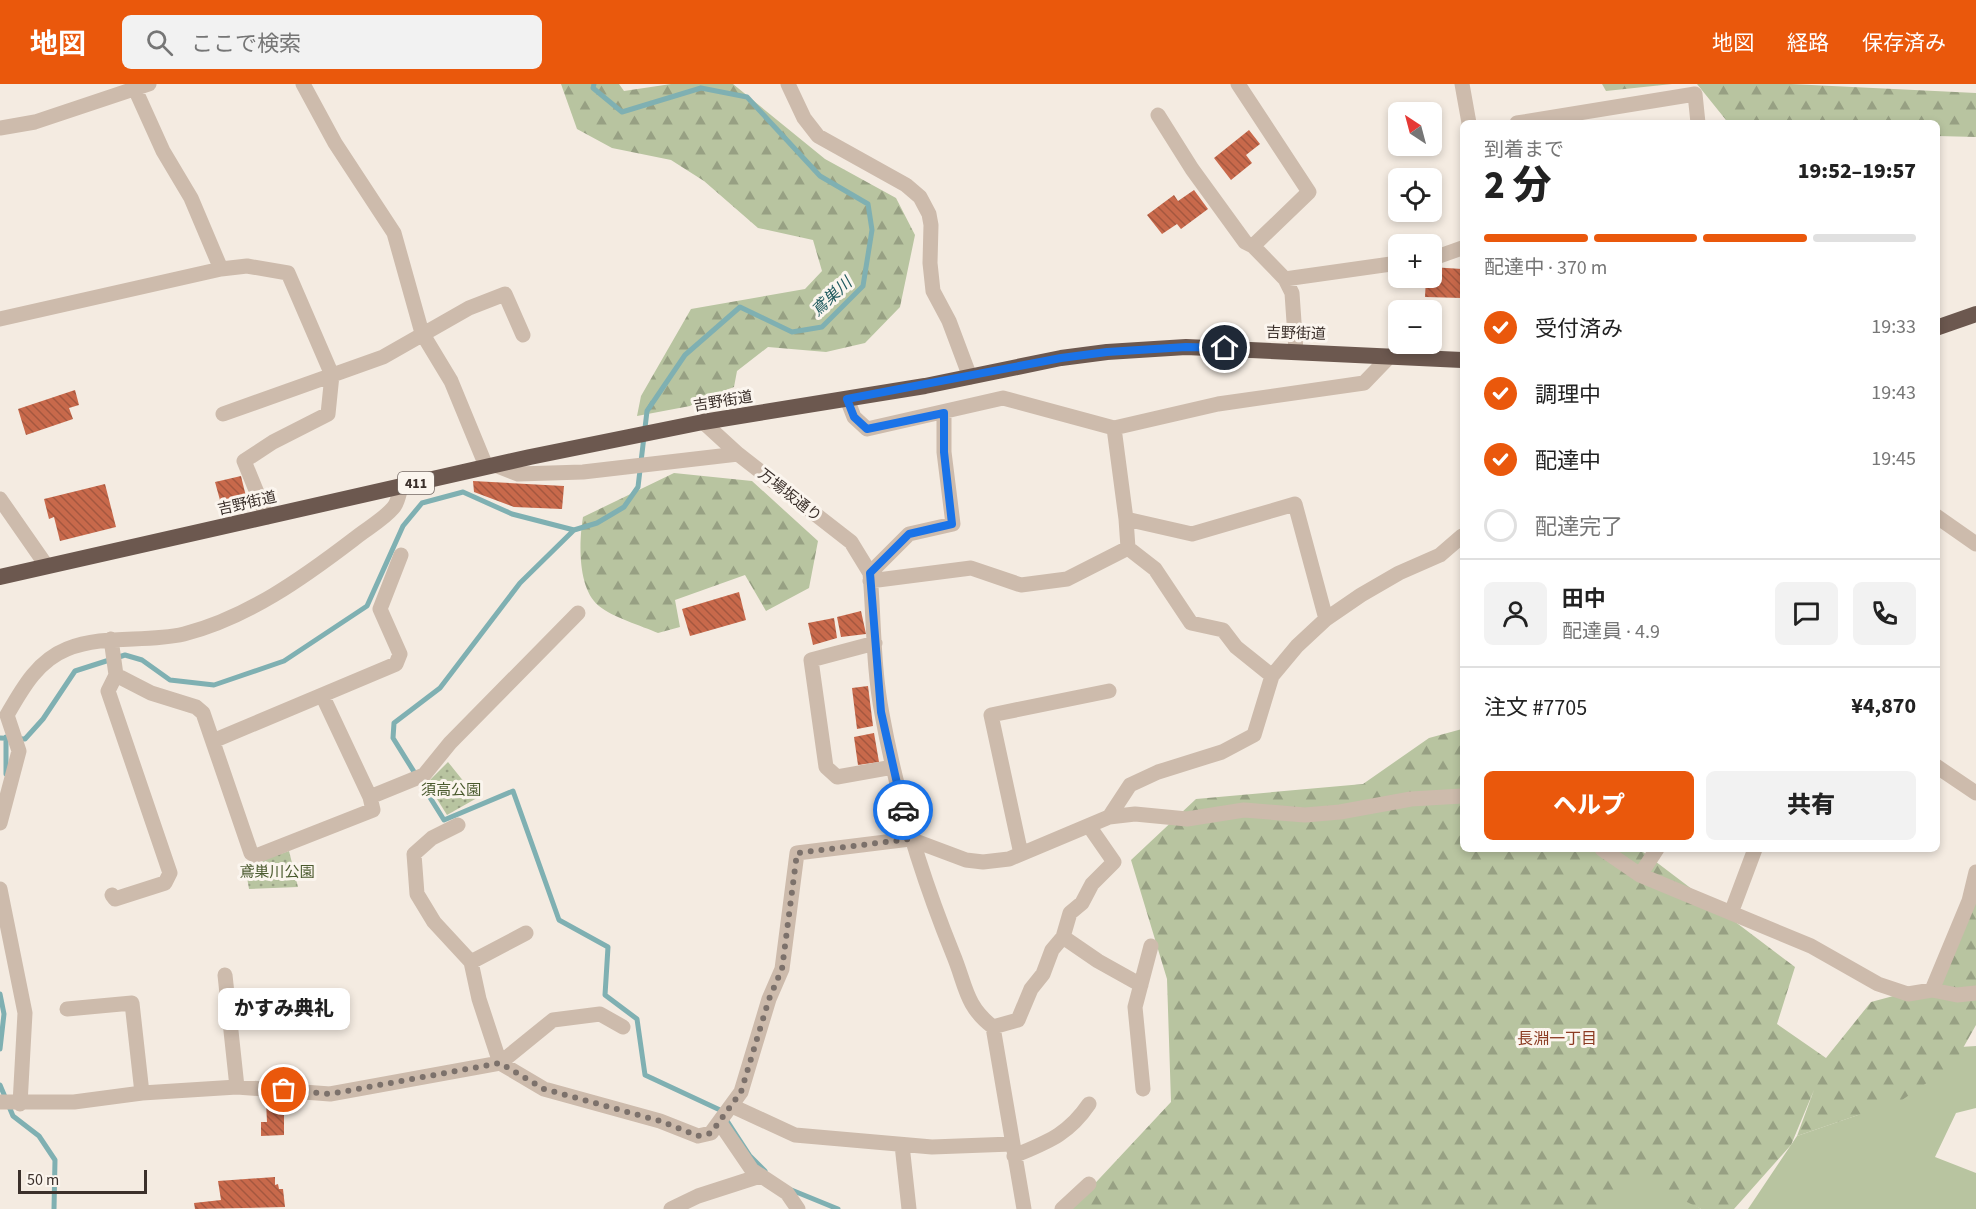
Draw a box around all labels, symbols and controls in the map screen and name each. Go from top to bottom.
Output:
search box [122,15,542,69]
text: 地図 [30,24,86,64]
icon: search [143,26,176,59]
text: ここで検索 [191,28,301,60]
text: 地図 [1712,28,1754,58]
text: 経路 [1787,28,1829,58]
text: 保存済み [1862,28,1946,58]
north arrow [1388,102,1442,156]
map controls [1388,102,1442,354]
text: 到着まで [1484,136,1564,164]
text: 19:52–19:57 [1798,155,1916,187]
text: 2 分 [1484,158,1552,214]
button: locate [1388,168,1442,222]
button: + [1388,234,1442,288]
text: 配達中 · 370 m [1484,254,1607,282]
water label: 鳶巣川 [807,271,858,321]
button: − [1388,300,1442,354]
icon: check [1484,311,1517,344]
text: 受付済み [1535,313,1623,345]
text: 19:33 [1871,313,1916,341]
pin [1199,322,1250,373]
street label: 吉野街道 [1266,322,1326,345]
icon: home [1208,331,1241,364]
icon: check [1484,377,1517,410]
text: 調理中 [1535,379,1601,411]
text: 19:43 [1871,379,1916,407]
street label: 吉野街道 [692,386,754,417]
icon: check [1484,443,1517,476]
text: 配達中 [1535,445,1601,477]
text: 19:45 [1871,445,1916,473]
street label: 万場坂通り [754,464,826,527]
road number: 411 [398,472,434,494]
street label: 吉野街道 [216,487,279,520]
text: 配達完了 [1535,511,1623,543]
button: person [1484,582,1547,645]
button: chat [1775,582,1838,645]
button: phone [1853,582,1916,645]
text: 田中 [1562,583,1606,615]
text: 配達員 · 4.9 [1562,618,1660,646]
text: ¥4,870 [1851,690,1916,722]
text: 注文 #7705 [1484,692,1587,724]
button: ヘルプ [1484,771,1694,840]
button: 共有 [1706,771,1916,840]
park label: 須高公園 [421,780,481,801]
courier [873,780,933,840]
icon: car [887,794,920,827]
park label: 鳶巣川公園 [239,862,315,883]
callout: かすみ典礼 [218,988,350,1030]
text: かすみ典礼 [234,995,334,1023]
district label: 長淵一丁目 [1517,1028,1597,1050]
pin [258,1064,309,1115]
icon: bag [267,1073,300,1106]
scale bar [18,1167,147,1194]
text: 50 m [27,1169,59,1191]

